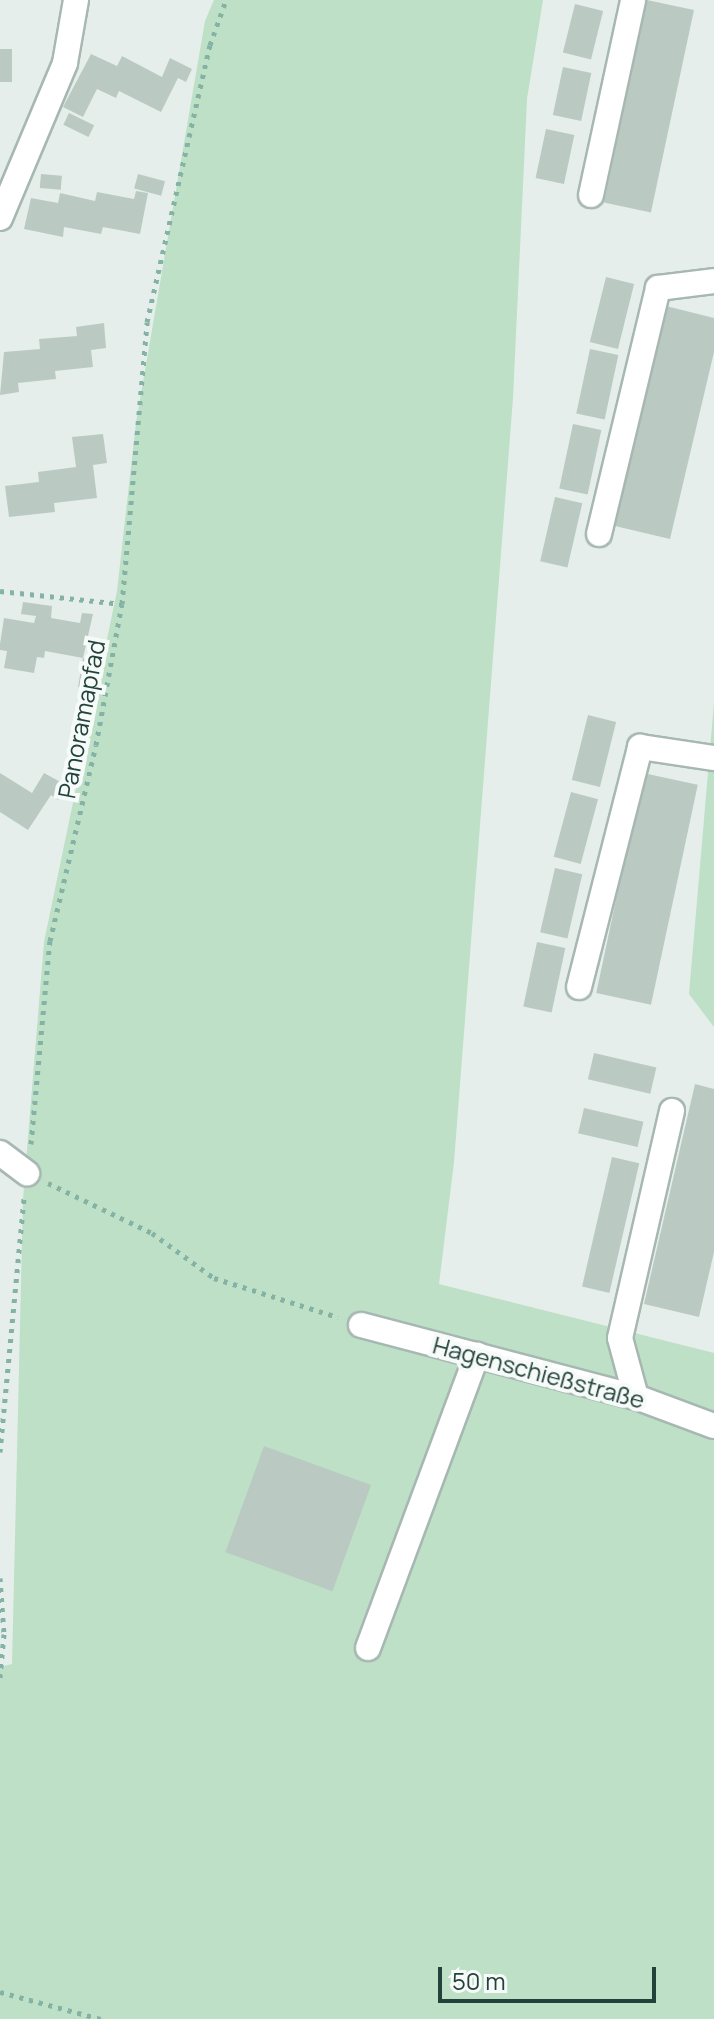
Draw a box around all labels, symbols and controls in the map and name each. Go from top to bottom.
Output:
street label: Panoramapfad [52,637,110,801]
street label: Hagenschießstraße [430,1330,648,1414]
scale bar [442,1951,660,2001]
text: 50 m [452,1964,506,1997]

